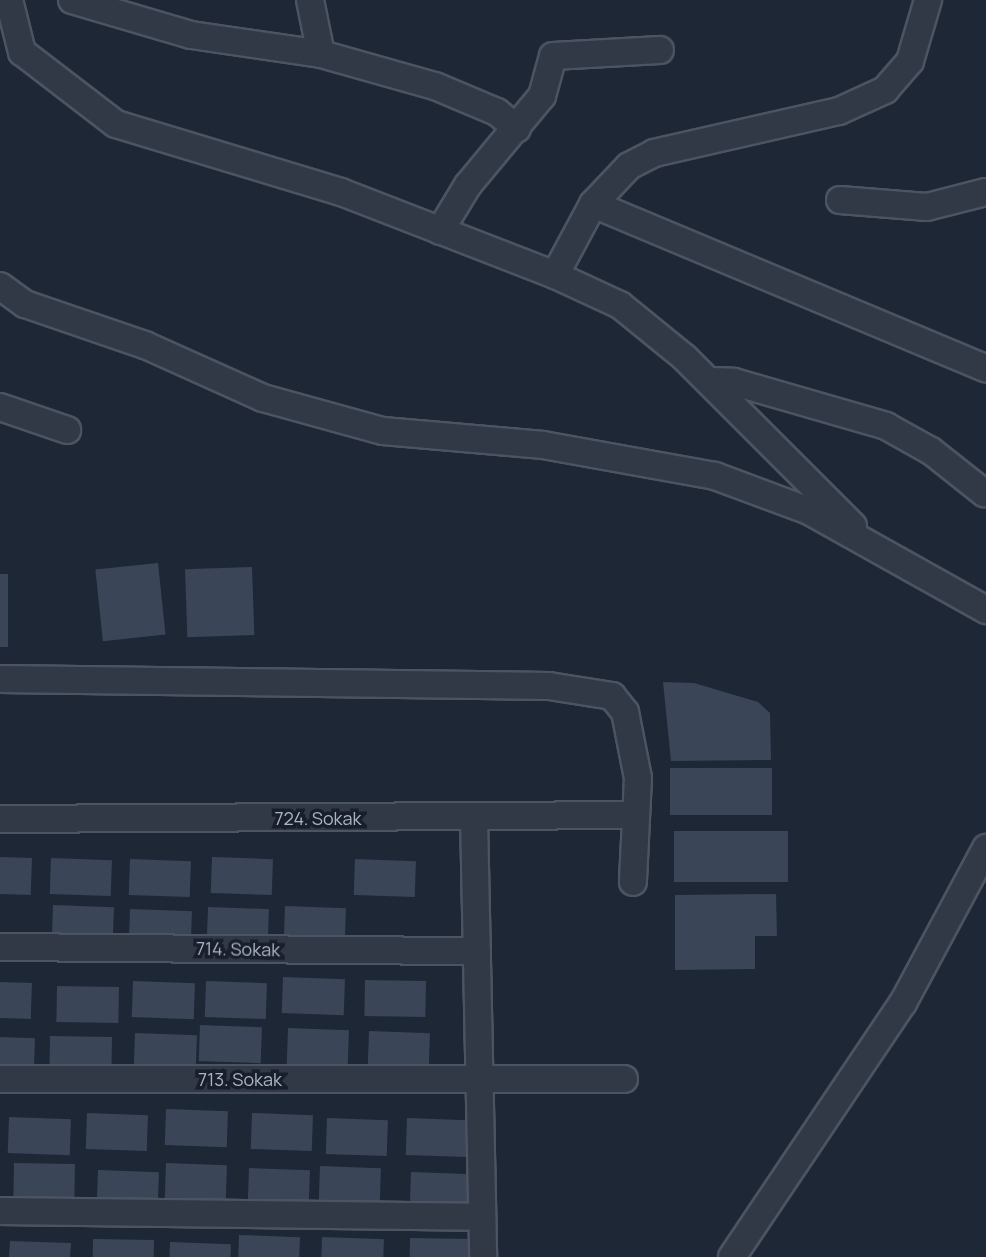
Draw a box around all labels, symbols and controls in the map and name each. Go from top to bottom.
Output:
street label: 724. Sokak [275,807,361,829]
street label: 714. Sokak [196,937,280,961]
street label: 713. Sokak [198,1068,282,1090]

